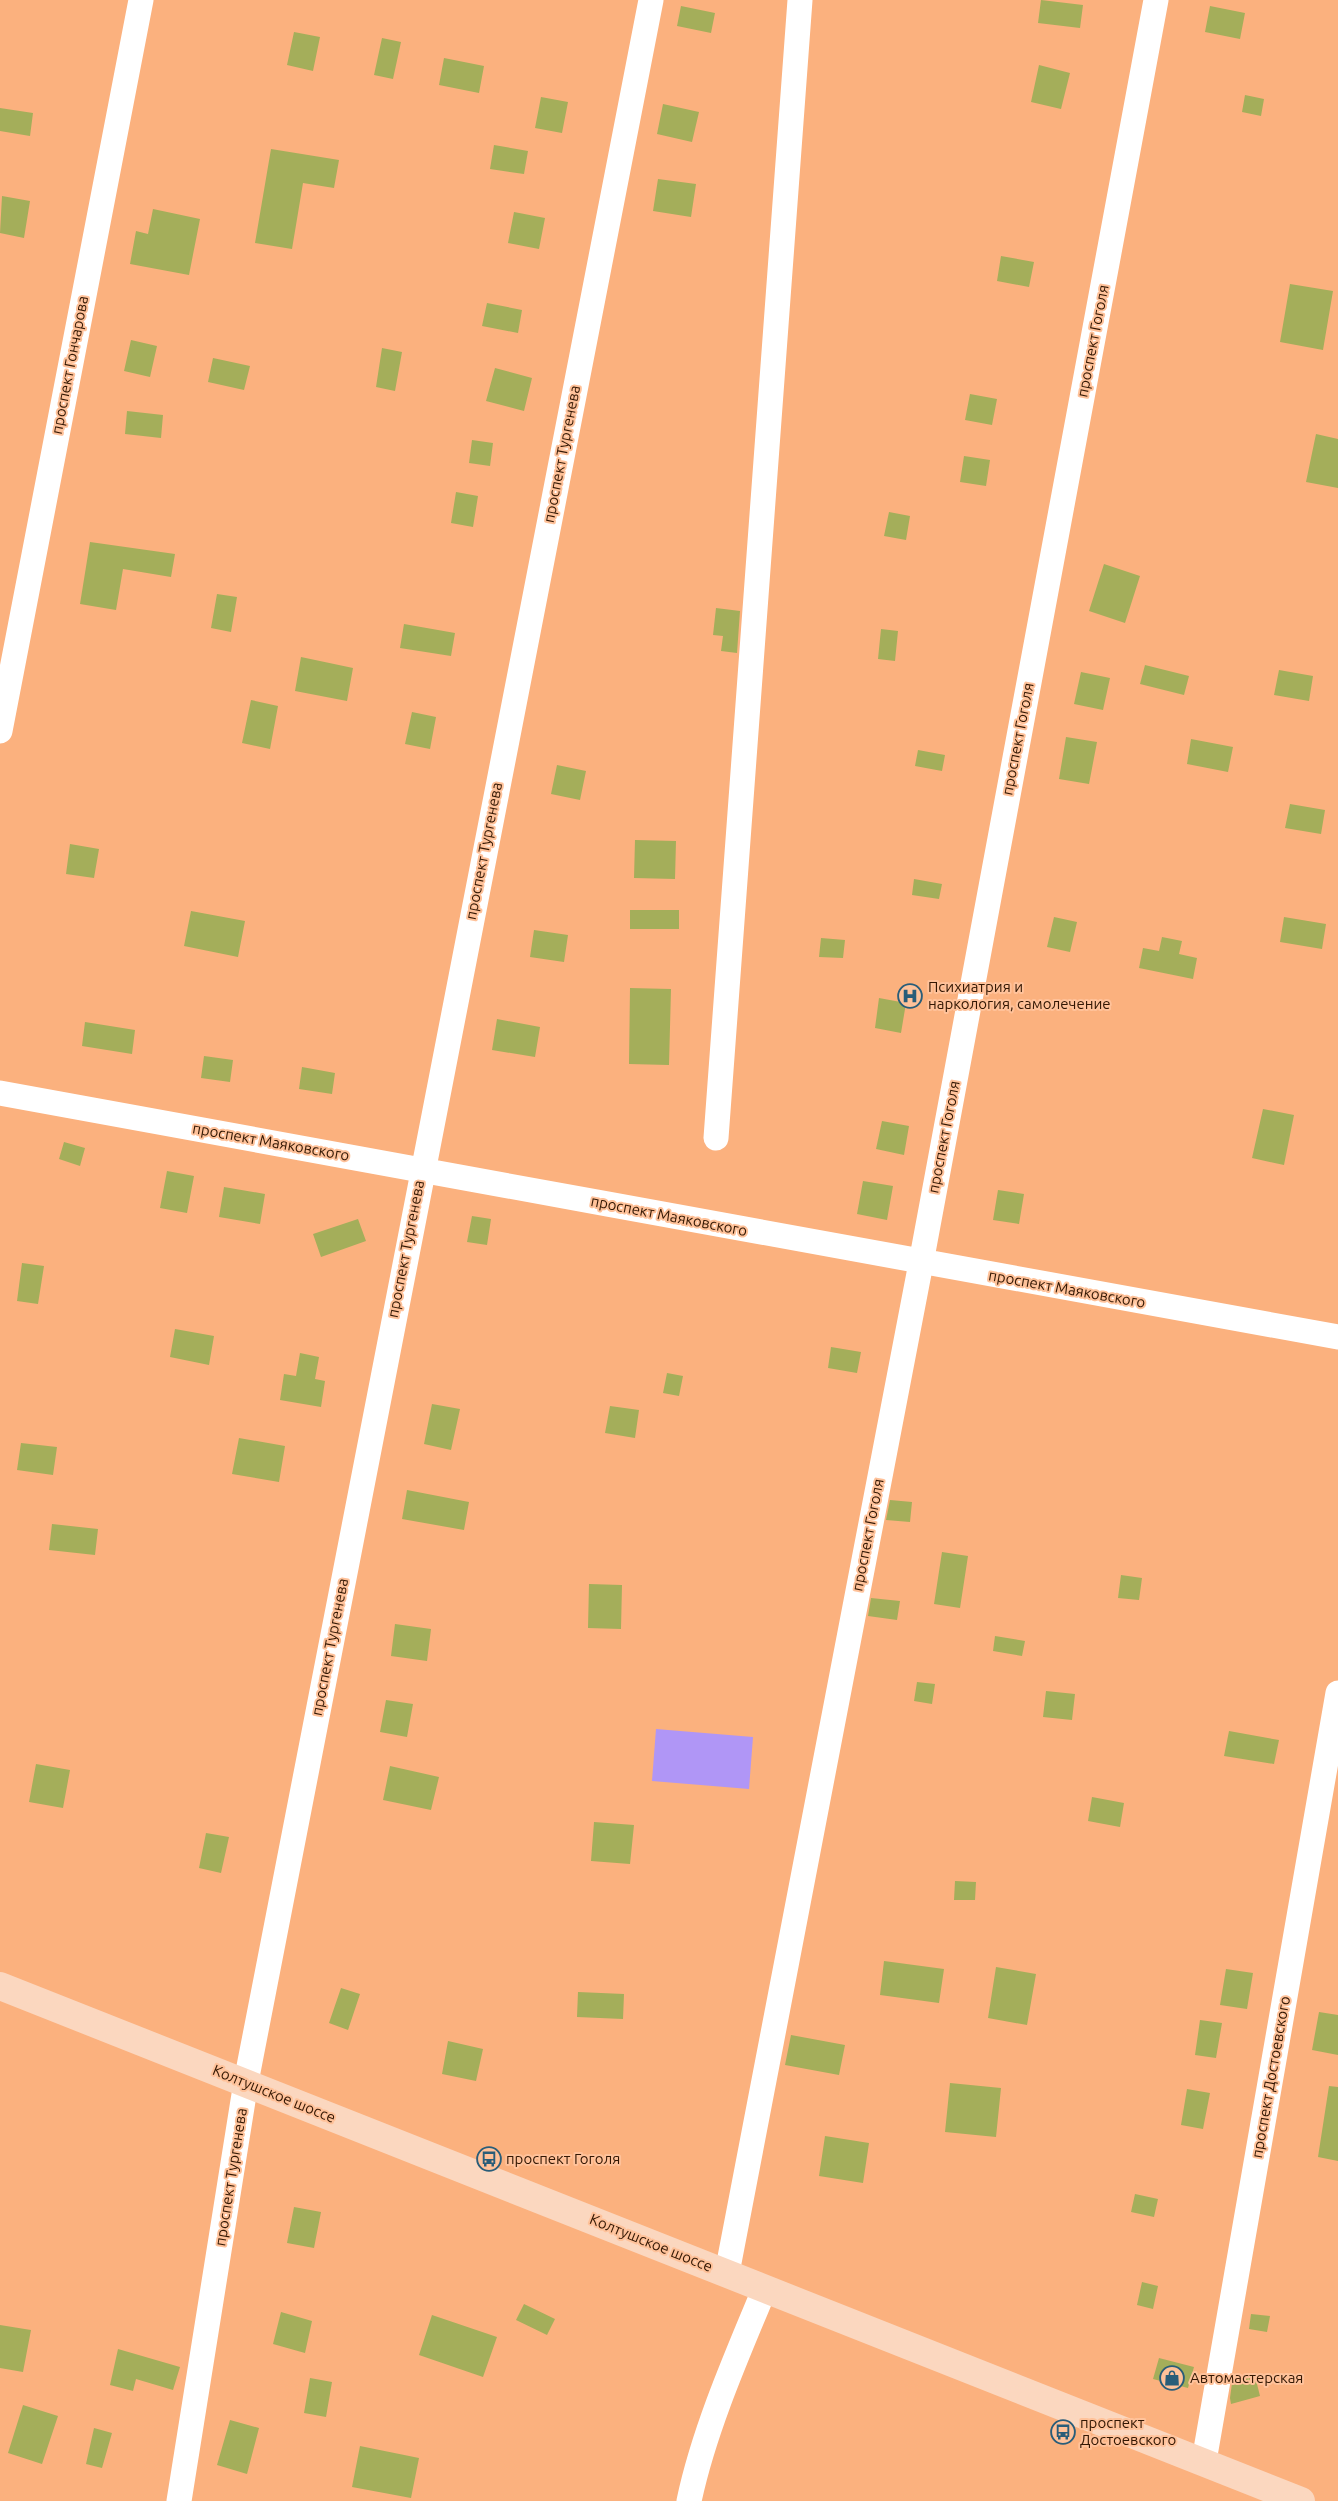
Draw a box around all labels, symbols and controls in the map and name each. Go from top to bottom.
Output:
street label: проспект Гоголя [1073,283,1112,399]
street label: проспект Гончарова [48,294,91,435]
street label: проспект Тургенева [540,384,583,524]
street label: проспект Гоголя [998,681,1037,797]
street label: проспект Тургенева [462,781,505,921]
place label: Психиатрия и наркология, самолечение [928,978,1111,1012]
hospital icon: Психиатрия и наркология, самолечение [897,983,923,1009]
street label: проспект Гоголя [924,1079,963,1195]
street label: проспект Маяковского [191,1119,351,1164]
street label: проспект Тургенева [384,1179,427,1319]
street label: проспект Маяковского [589,1192,749,1239]
street label: проспект Маяковского [987,1266,1147,1311]
street label: проспект Гоголя [848,1477,887,1593]
street label: проспект Тургенева [308,1577,351,1717]
street label: проспект Достоевского [1248,1995,1293,2159]
street label: Колтушское шоссе [210,2061,338,2126]
street label: проспект Тургенева [211,2107,250,2247]
bus stop icon: проспект Гоголя [476,2146,502,2172]
place label: проспект Гоголя [506,2150,620,2167]
street label: Колтушское шоссе [587,2210,715,2275]
shop icon: Автомастерская [1159,2365,1185,2391]
place label: Автомастерская [1190,2369,1303,2386]
place label: проспект Достоевского [1080,2414,1176,2448]
bus stop icon: проспект Достоевского [1050,2419,1076,2445]

